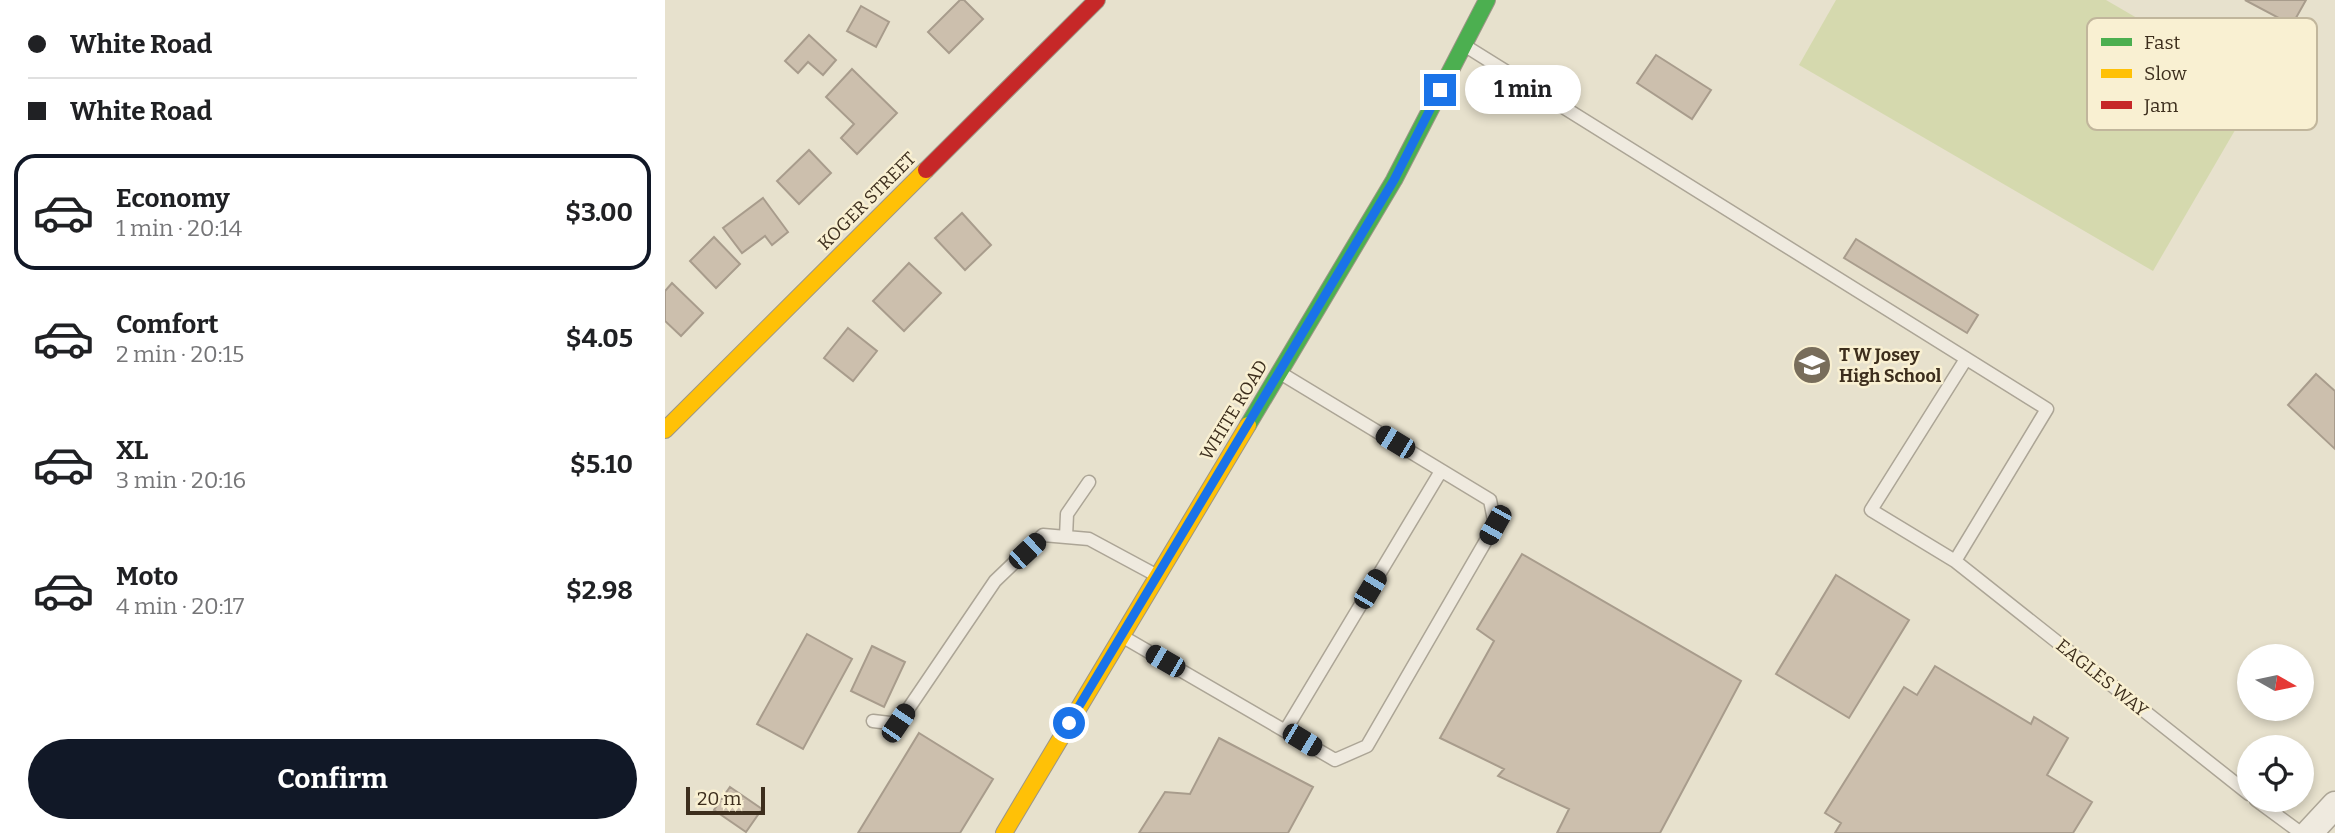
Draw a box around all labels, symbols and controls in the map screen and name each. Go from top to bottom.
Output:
legend [2087,18,2317,130]
text: White Road [70,29,212,60]
text: Fast [2144,31,2181,54]
text: Slow [2144,62,2187,85]
callout: 1 min [1465,66,1580,114]
route end [1424,74,1456,106]
text: 1 min [1494,75,1552,103]
text: Jam [2143,94,2178,117]
text: White Road [70,96,212,127]
street label: KOGER STREET [813,147,921,255]
icon: car [32,181,95,244]
text: Economy [116,183,230,214]
text: $3.00 [565,197,633,228]
text: 1 min · 20:14 [116,214,242,242]
icon: car [32,307,95,370]
text: Comfort [116,309,219,340]
text: $4.05 [566,323,633,354]
text: 2 min · 20:15 [116,340,244,368]
school or university icon: T W Josey High School [1791,344,1833,386]
place label: T W Josey High School [1839,344,1942,387]
street label: WHITE ROAD [1196,356,1272,464]
car [1372,422,1419,462]
icon: car [32,433,95,496]
text: XL [116,435,148,466]
text: $5.10 [570,449,633,480]
text: 3 min · 20:16 [116,466,246,494]
car [1476,502,1515,548]
car [1005,529,1050,573]
icon: car [32,559,95,622]
text: Moto [116,561,178,592]
car [1351,566,1390,612]
text: $2.98 [566,575,633,606]
text: 4 min · 20:17 [116,592,244,620]
street label: EAGLES WAY [2052,634,2153,722]
car [1142,641,1189,681]
north arrow [2237,644,2313,721]
map controls [2237,644,2314,812]
car [878,700,919,746]
route start [1053,707,1085,739]
car [1279,720,1326,760]
button: locate [2237,735,2314,812]
button: Confirm [28,739,637,819]
scale bar [686,784,765,816]
text: 20 m [697,787,741,810]

